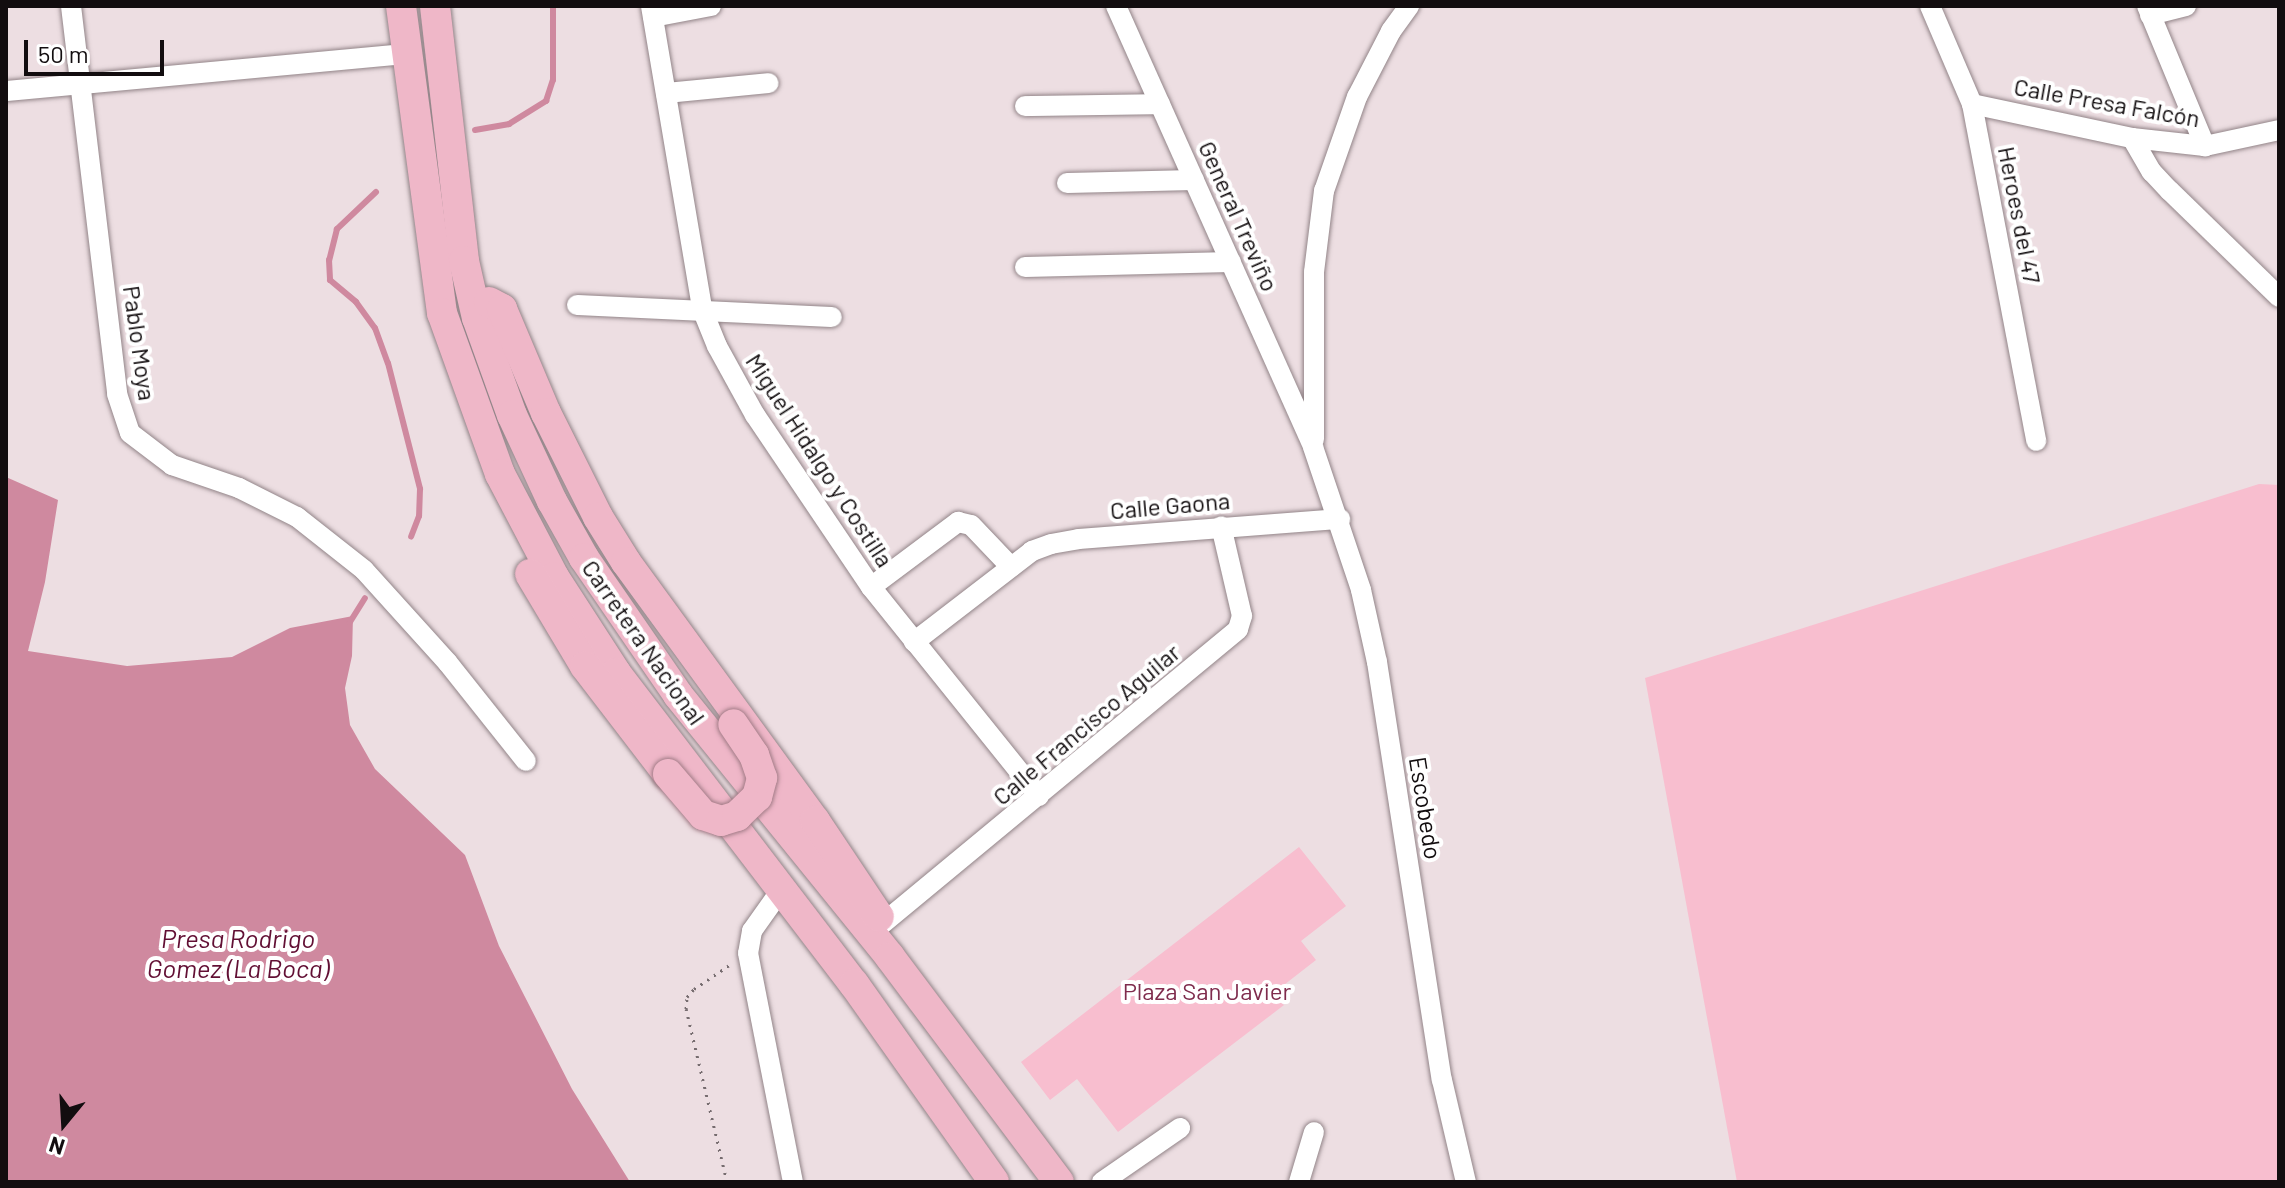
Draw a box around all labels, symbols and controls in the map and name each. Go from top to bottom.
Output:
scale bar [28,24,168,74]
text: 50 m [38,39,89,68]
street label: Calle Presa Falcón [2012,71,2202,133]
street label: General Treviño [1193,136,1285,296]
street label: Heroes del 47 [1993,144,2047,286]
street label: Pablo Moya [118,284,162,402]
street label: Miguel Hidalgo y Costilla [740,348,900,572]
street label: Calle Gaona [1109,485,1231,525]
street label: Carretera Nacional [576,554,712,730]
street label: Calle Francisco Aguilar [987,637,1185,811]
street label: Escobedo [1404,755,1448,861]
water label: Presa Rodrigo Gomez (La Boca) [147,922,329,984]
park label: Plaza San Javier [1123,977,1291,1005]
north arrow [24,1084,104,1164]
text: N [46,1132,68,1161]

